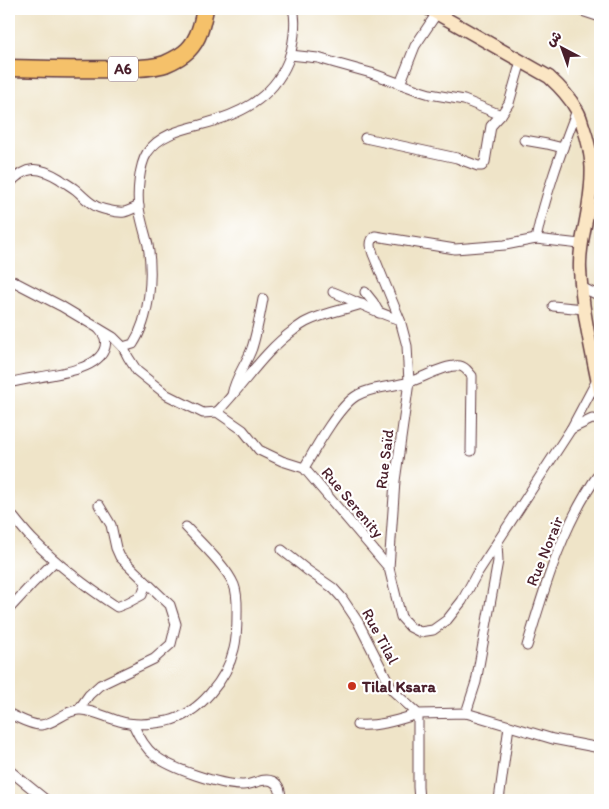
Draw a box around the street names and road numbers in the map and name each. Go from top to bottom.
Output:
road number: A6 [108,56,138,82]
street label: Rue Saïd [371,428,398,490]
street label: Rue Serenity [318,463,388,542]
street label: Rue Norair [522,514,567,589]
street label: Rue Tilal [358,605,403,668]

